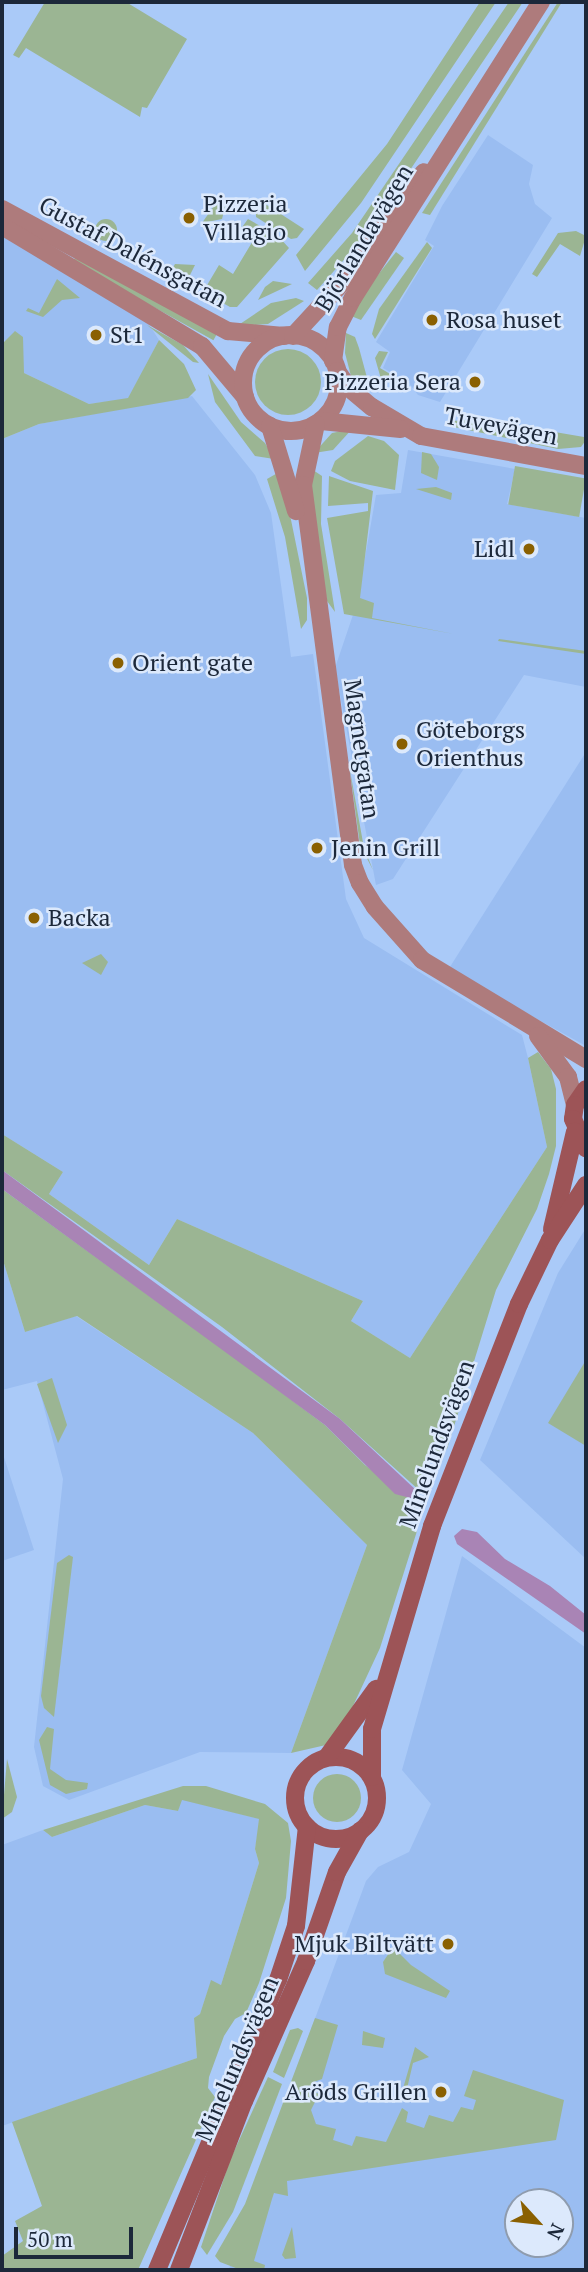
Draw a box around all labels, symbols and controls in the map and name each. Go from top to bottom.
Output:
street label: Björlandavägen [309,159,419,317]
street label: Gustaf Dalénsgatan [34,190,232,314]
place label: Pizzeria Villagio [203,190,288,246]
marker: Pizzeria Villagio [181,210,197,226]
place label: Rosa huset [446,306,562,334]
marker: Rosa huset [424,312,440,328]
place label: St1 [110,321,145,349]
marker: St1 [88,327,104,343]
place label: Pizzeria Sera [324,368,461,396]
marker: Pizzeria Sera [467,374,483,390]
street label: Tuvevägen [442,401,560,451]
place label: Lidl [474,535,515,563]
marker: Lidl [521,541,537,557]
place label: Orient gate [132,649,253,677]
marker: Orient gate [110,655,126,671]
street label: Magnetgatan [338,677,386,821]
place label: Göteborgs Orienthus [416,716,525,772]
marker: Göteborgs Orienthus [394,736,410,752]
place label: Jenin Grill [331,834,440,862]
marker: Jenin Grill [309,840,325,856]
place label: Backa [48,904,111,932]
marker: Backa [26,910,42,926]
street label: Minelundsvägen [393,1356,481,1532]
place label: Mjuk Biltvätt [294,1930,434,1958]
marker: Mjuk Biltvätt [440,1936,456,1952]
street label: Minelundsvägen [189,1972,285,2146]
place label: Aröds Grillen [285,2078,427,2106]
marker: Aröds Grillen [433,2084,449,2100]
north arrow [504,2188,574,2258]
scale bar [18,2212,136,2256]
text: N [542,2220,571,2244]
text: 50 m [27,2225,73,2253]

